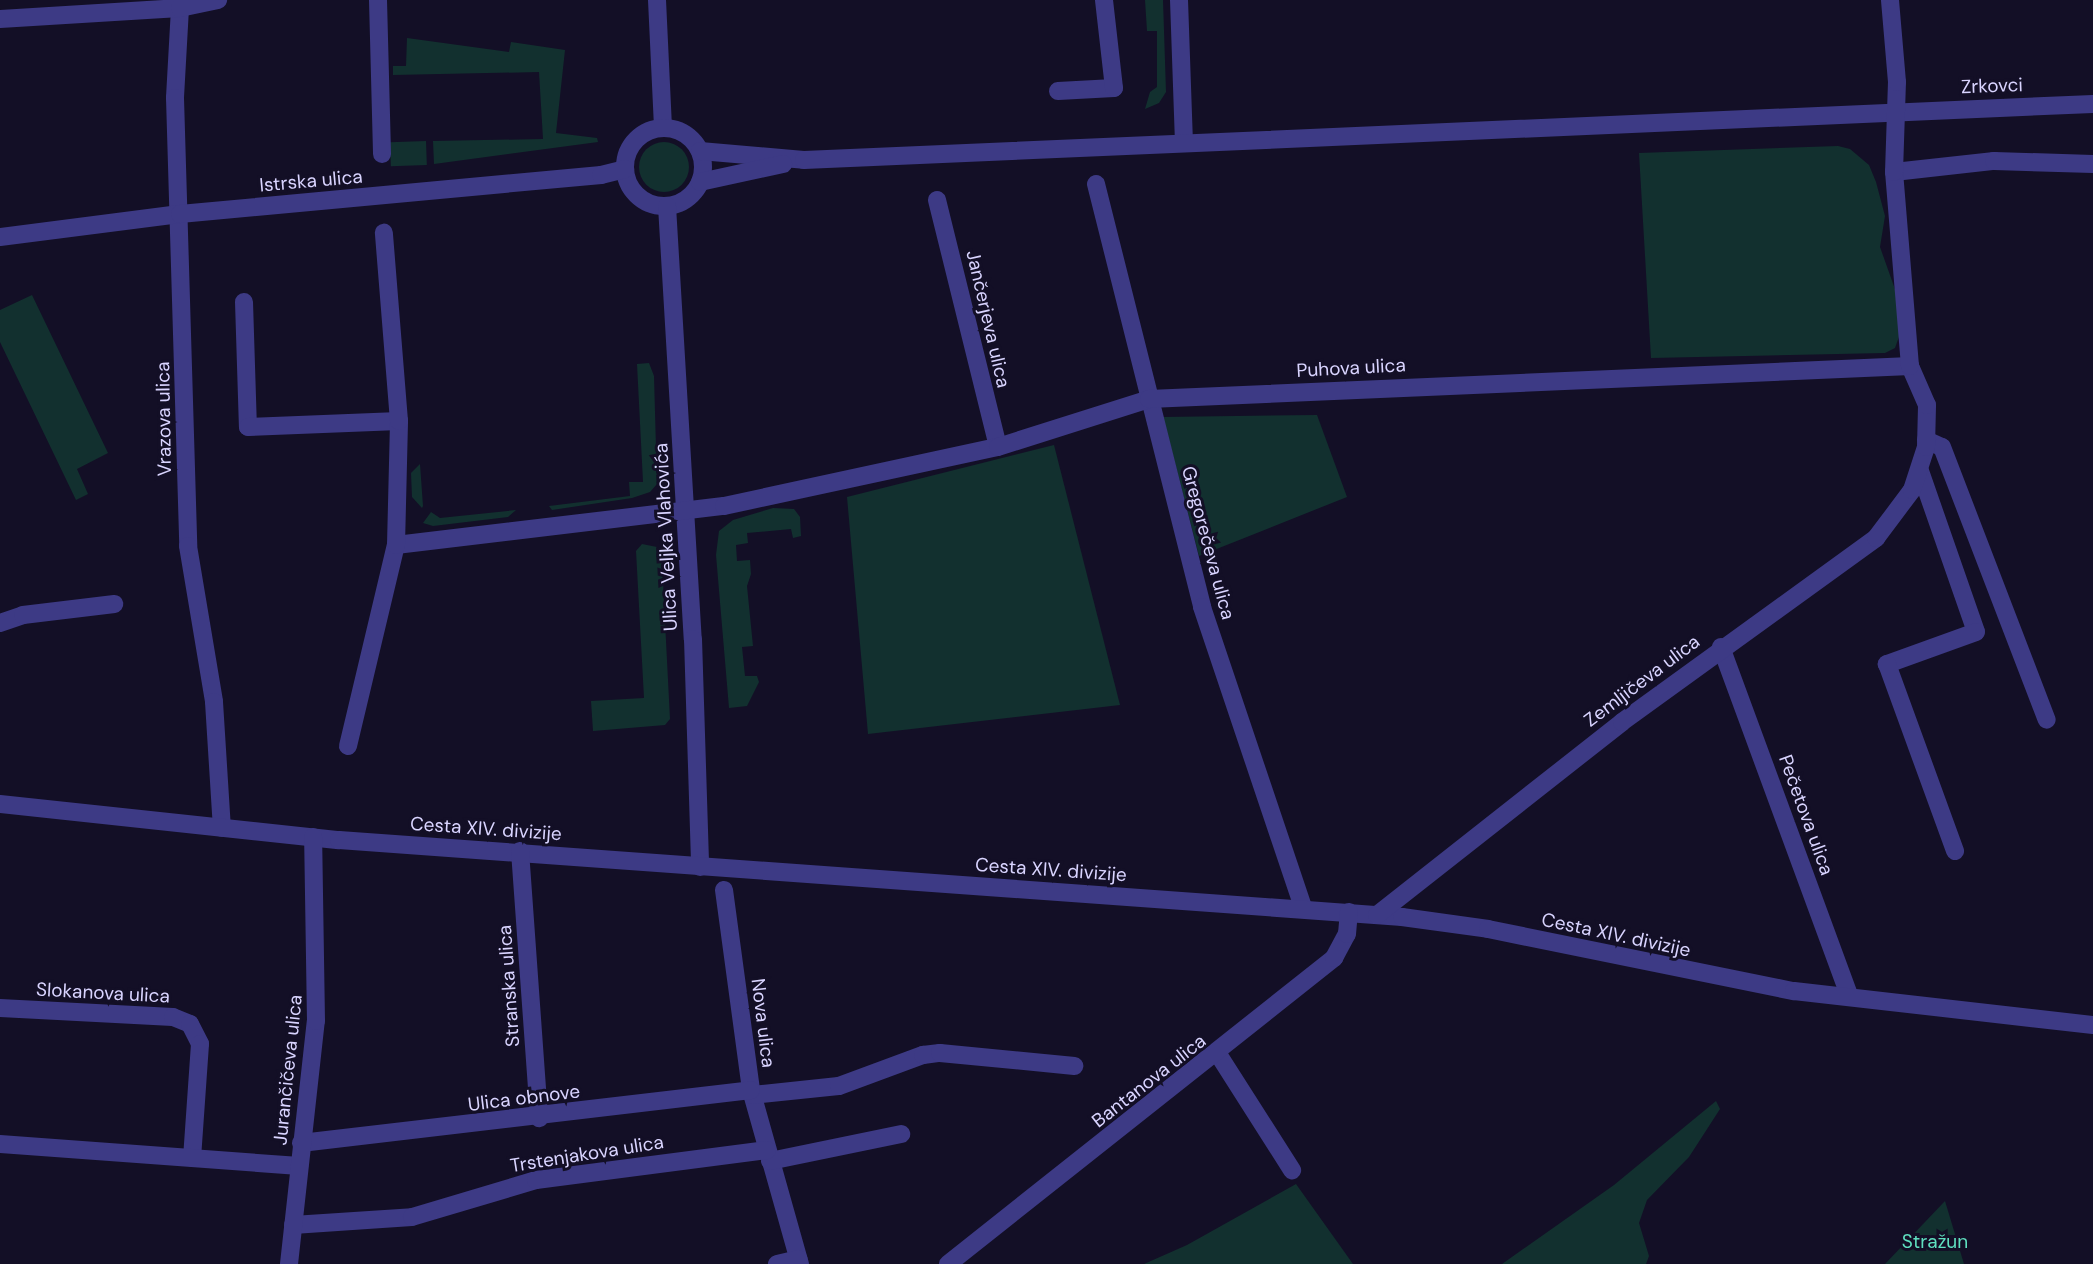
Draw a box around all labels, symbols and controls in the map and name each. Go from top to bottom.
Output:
street label: Zrkovci [1961,74,2023,98]
street label: Istrska ulica [259,165,363,197]
street label: Jančerjeva ulica [961,248,1015,390]
street label: Puhova ulica [1296,354,1406,382]
street label: Vrazova ulica [152,361,176,477]
street label: Ulica Veljka Vlahovića [650,442,682,632]
street label: Gregorečeva ulica [1177,464,1239,622]
street label: Zemljičeva ulica [1580,630,1704,732]
street label: Pečetova ulica [1774,752,1838,878]
street label: Cesta XIV. divizije [409,812,563,846]
street label: Cesta XIV. divizije [974,853,1128,887]
street label: Cesta XIV. divizije [1539,908,1693,962]
street label: Stranska ulica [493,924,525,1048]
street label: Nova ulica [746,977,780,1069]
street label: Slokanova ulica [36,978,170,1008]
street label: Jurančičeva ulica [269,994,307,1146]
street label: Bantanova ulica [1088,1030,1210,1132]
street label: Ulica obnove [467,1080,581,1116]
street label: Trstenjakova ulica [509,1131,665,1177]
park label: Stražun [1902,1231,1968,1253]

